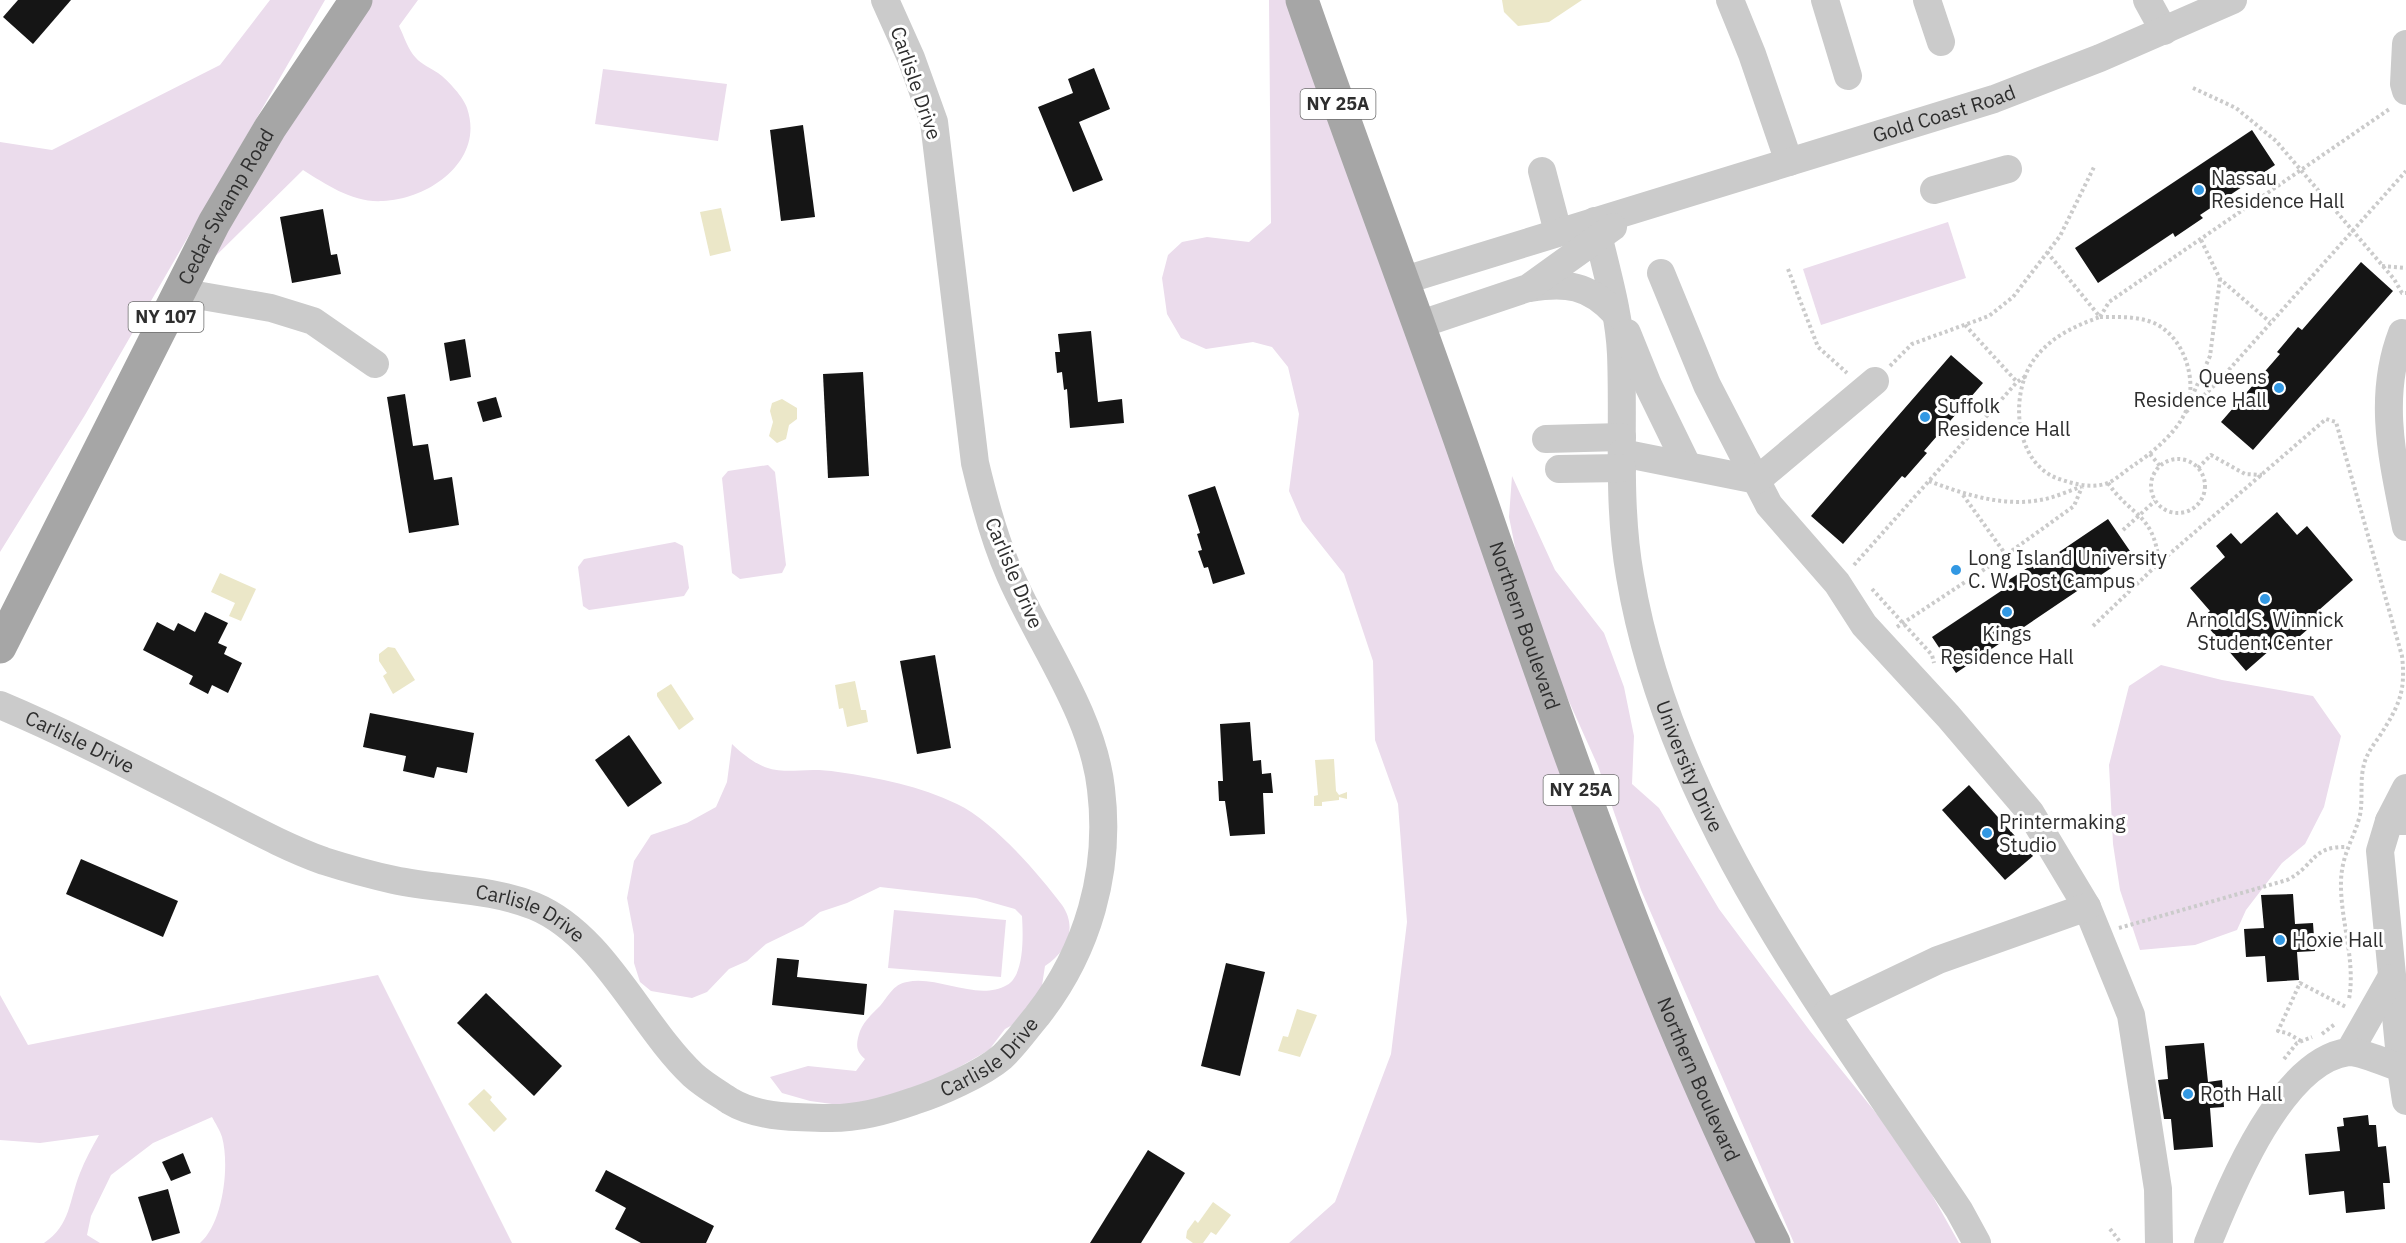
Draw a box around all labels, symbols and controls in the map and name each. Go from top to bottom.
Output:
street label: Carlisle Drive [884,23,948,143]
street label: Gold Coast Road [1869,78,2019,149]
road number: NY 25A [1300,89,1376,119]
street label: Cedar Swamp Road [171,123,280,289]
place label: Nassau Residence Hall [2211,164,2344,214]
marker: Nassau Residence Hall [2192,183,2206,197]
road number: NY 107 [128,302,204,332]
place label: Queens Residence Hall [2134,363,2267,413]
marker: Queens Residence Hall [2272,381,2286,395]
place label: Suffolk Residence Hall [1937,392,2070,442]
marker: Suffolk Residence Hall [1918,410,1932,424]
street label: Carlisle Drive [979,513,1050,632]
street label: Northern Boulevard [1483,538,1567,713]
place label: Long Island University C. W. Post Campus [1968,544,2167,594]
marker: Long Island University C. W. Post Campus [1949,563,1963,577]
marker: Arnold S. Winnick Student Center [2258,592,2272,606]
marker: Kings Residence Hall [2000,605,2014,619]
place label: Arnold S. Winnick Student Center [2186,606,2344,656]
place label: Kings Residence Hall [1940,620,2074,670]
street label: University Drive [1650,697,1730,836]
street label: Carlisle Drive [21,704,139,779]
road number: NY 25A [1544,775,1618,805]
place label: Printermaking Studio [1999,808,2126,858]
marker: Printermaking Studio [1980,826,1994,840]
street label: Carlisle Drive [474,878,591,948]
place label: Hoxie Hall [2292,926,2384,953]
marker: Hoxie Hall [2273,933,2287,947]
street label: Northern Boulevard [1651,993,1747,1166]
street label: Carlisle Drive [936,1011,1044,1103]
place label: Roth Hall [2200,1080,2282,1107]
marker: Roth Hall [2181,1087,2195,1101]

